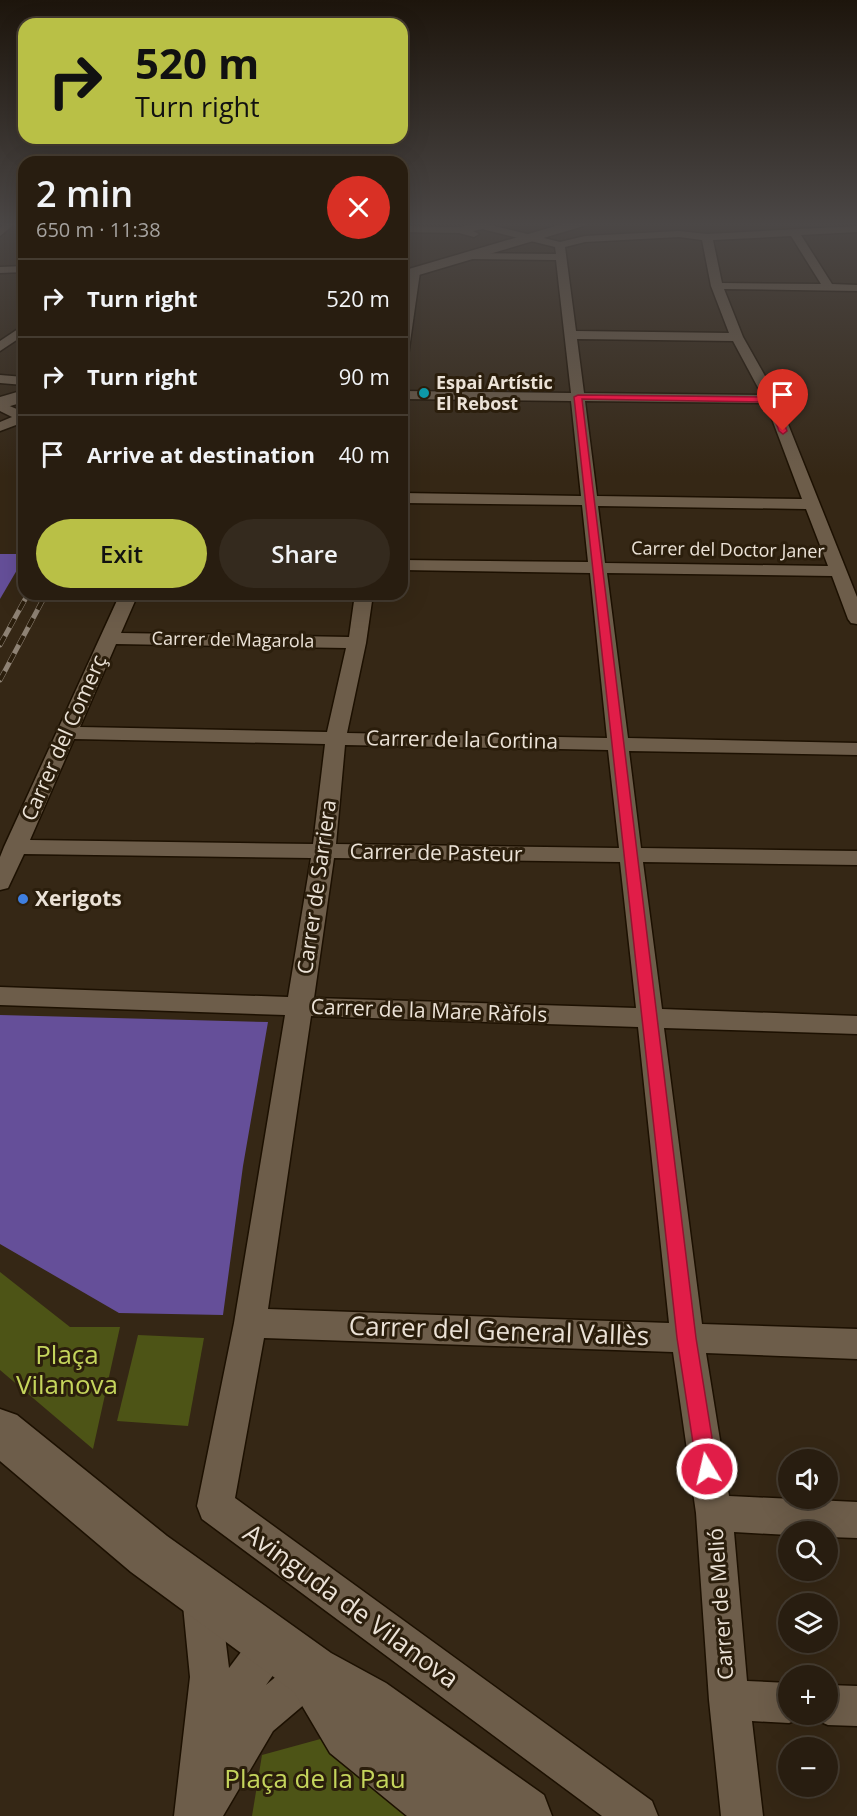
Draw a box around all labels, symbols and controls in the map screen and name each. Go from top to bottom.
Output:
text: 520 m [135,34,259,91]
icon: right [36,42,114,120]
text: Turn right [135,88,260,125]
text: 2 min [36,169,133,218]
button: close [327,176,390,239]
text: 650 m · 11:38 [36,216,161,243]
icon: right [36,282,69,315]
text: Turn right [87,283,198,313]
text: 520 m [326,283,390,313]
icon: right [36,360,69,393]
text: Turn right [87,361,198,391]
text: 90 m [339,361,390,391]
pin [757,369,808,431]
place label: Espai Artístic El Rebost [436,370,553,415]
icon: arrive [766,378,799,411]
marker: Espai Artístic El Rebost [417,386,431,400]
icon: arrive [36,438,69,471]
text: Arrive at destination [87,439,315,469]
text: 40 m [339,439,390,469]
button: Exit [36,519,207,588]
button: Share [219,519,390,588]
street label: Carrer del Doctor Janer [631,535,826,563]
street label: Carrer de Magarola [151,626,315,652]
street label: Carrer del Comerç [14,650,112,825]
street label: Carrer de la Cortina [366,723,558,755]
street label: Carrer de Sarriera [290,798,342,976]
street label: Carrer de Pasteur [349,836,523,868]
place label: Xerigots [35,884,122,912]
marker: Xerigots [16,892,30,906]
street label: Carrer de la Mare Ràfols [310,992,548,1028]
street label: Carrer del General Vallès [348,1307,650,1353]
park label: Plaça Vilanova [16,1336,118,1402]
position arrow [675,1437,739,1501]
map controls [778,1449,838,1797]
button: sound [778,1449,838,1509]
street label: Avinguda de Vilanova [236,1515,467,1696]
button: search [778,1521,838,1581]
street label: Carrer de Melió [701,1527,739,1681]
button: layers [778,1593,838,1653]
button: + [778,1665,838,1725]
button: − [778,1737,838,1797]
park label: Plaça de la Pau [224,1760,406,1796]

